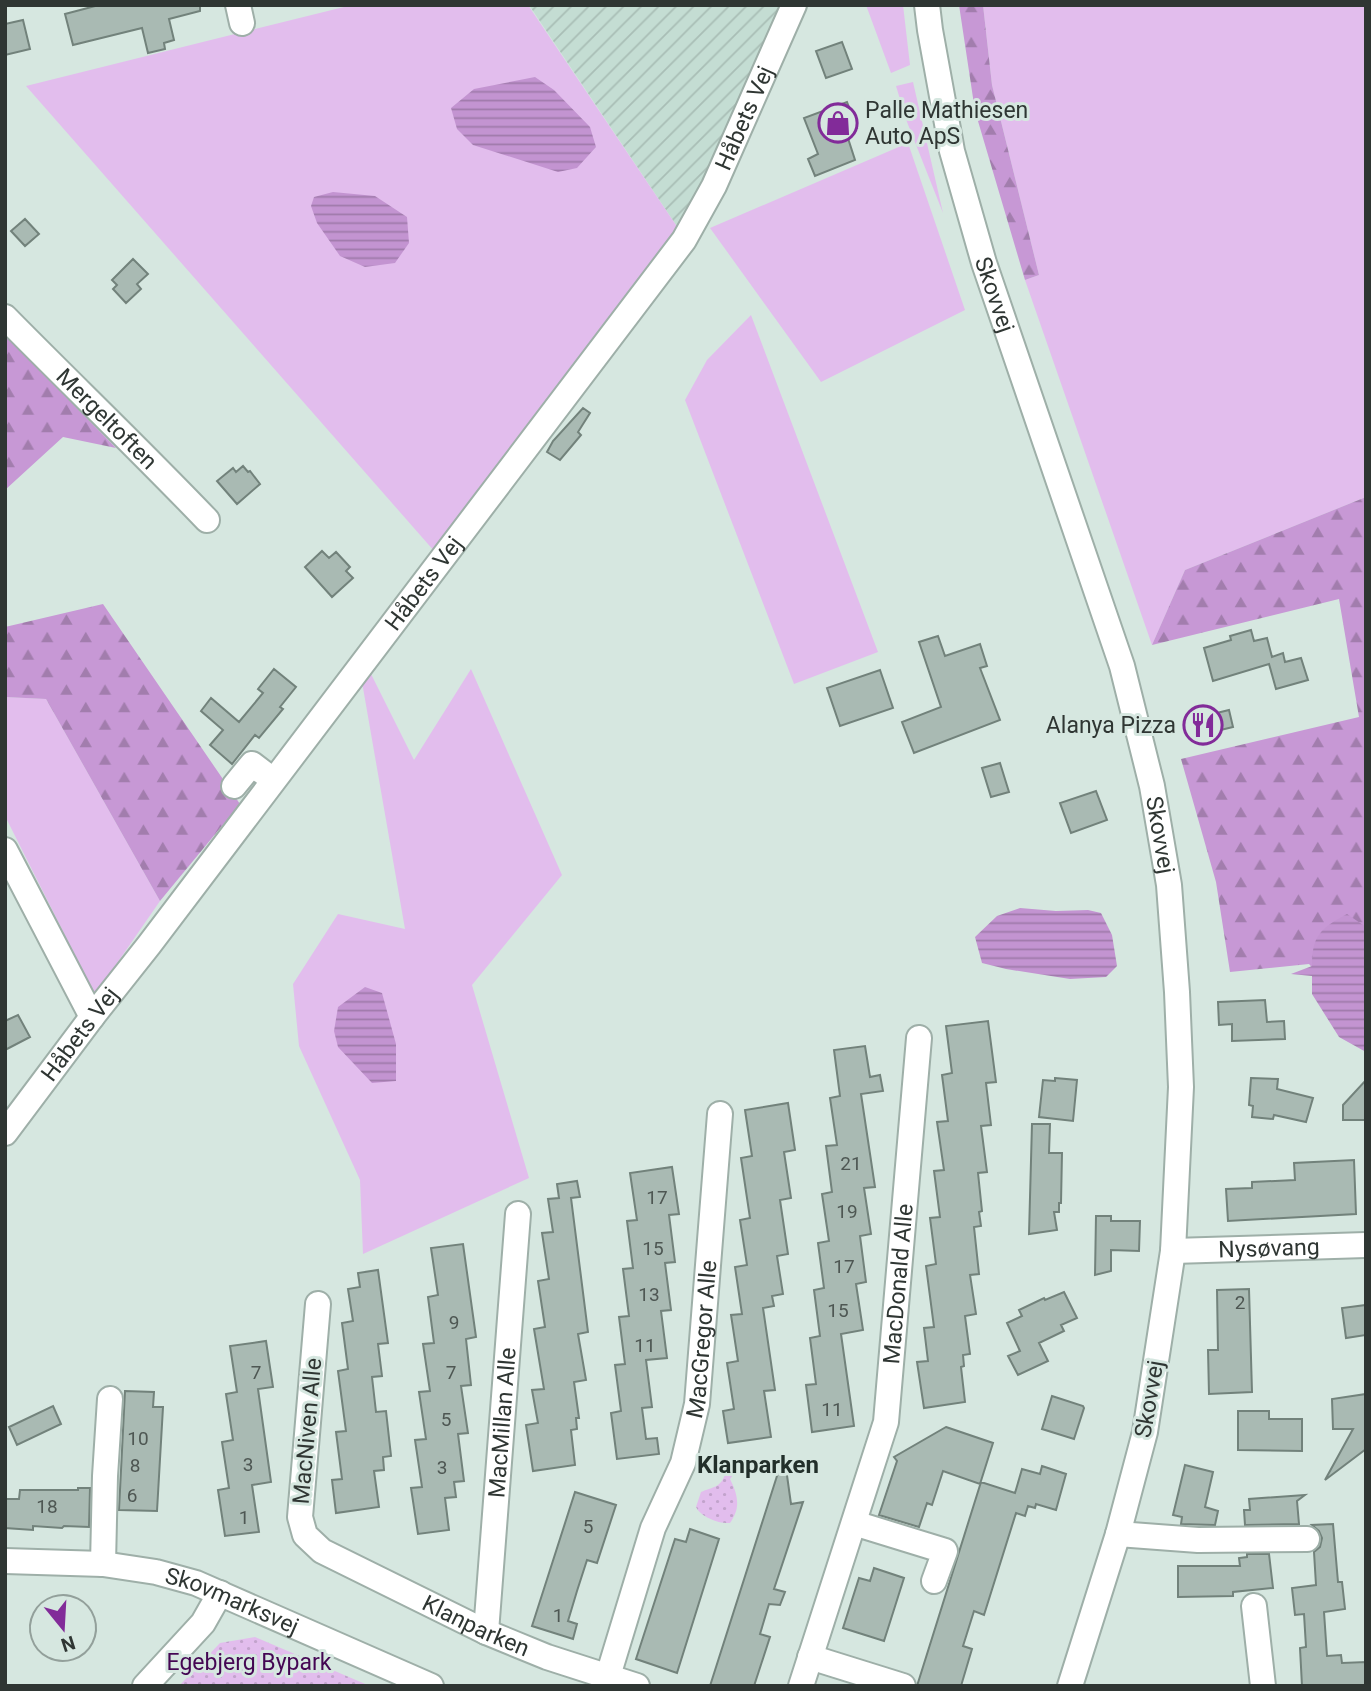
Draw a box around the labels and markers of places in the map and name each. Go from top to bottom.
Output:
place label: Palle Mathiesen Auto ApS [865,97,1028,150]
shop icon: Palle Mathiesen Auto ApS [817,102,859,144]
restaurant icon: Alanya Pizza [1182,704,1224,746]
place label: Alanya Pizza [1046,712,1176,739]

